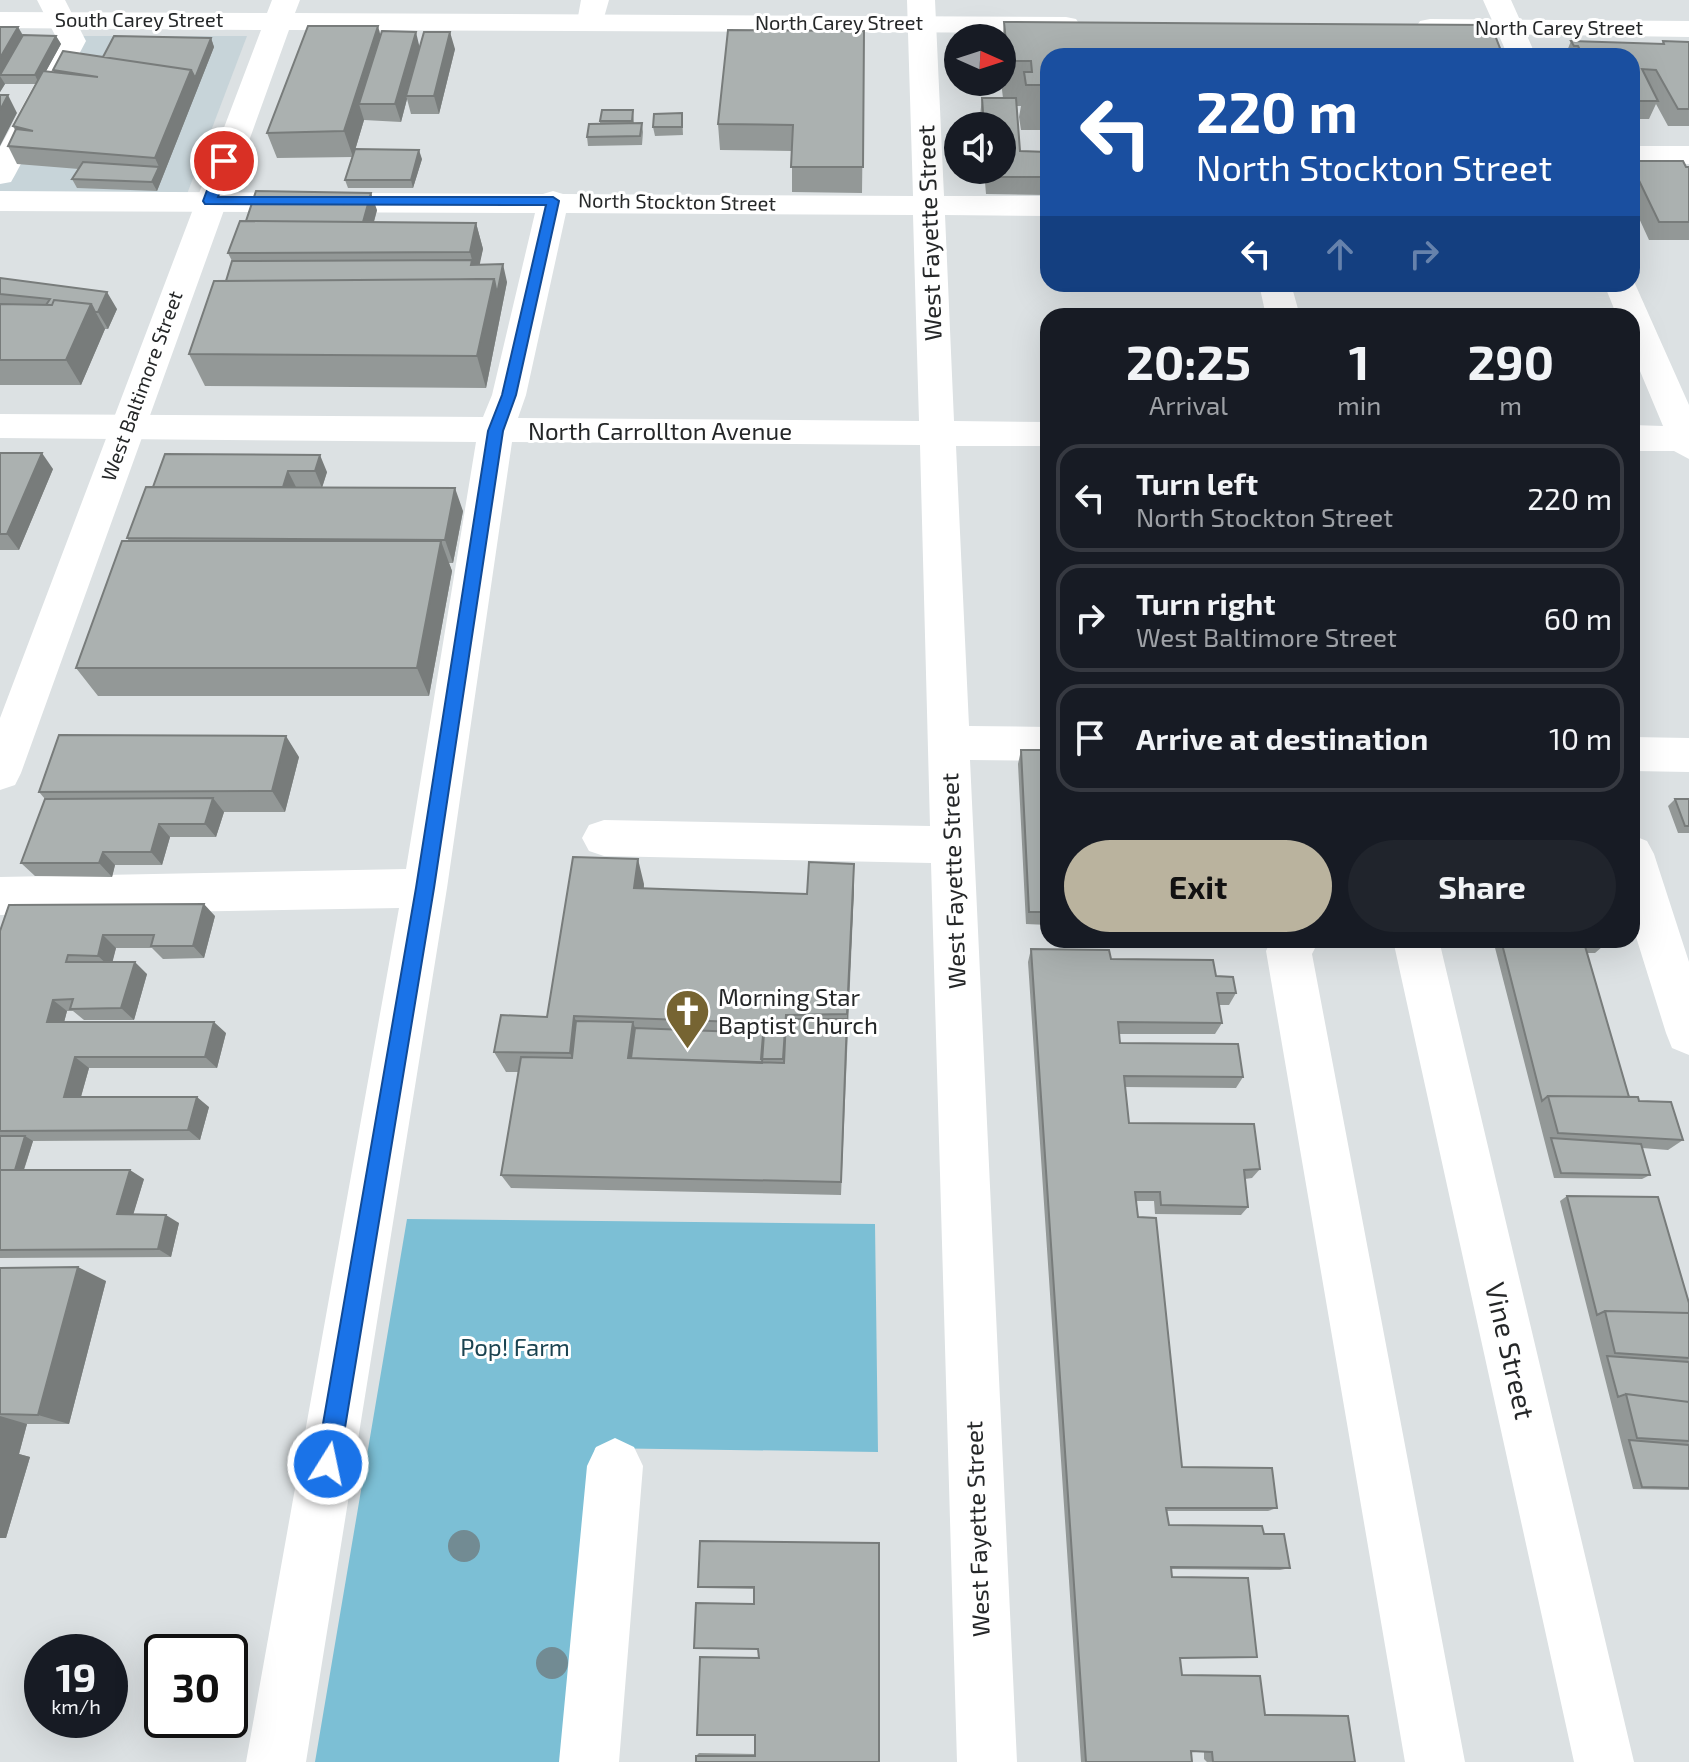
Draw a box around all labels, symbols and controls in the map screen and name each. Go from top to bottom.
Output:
street label: South Carey Street [55,7,224,31]
street label: North Carey Street [755,10,923,34]
street label: North Carey Street [1475,15,1643,39]
north arrow [944,24,1016,96]
map controls [944,24,1016,184]
text: 220 m [1196,77,1358,144]
icon: left [1064,80,1168,184]
button: sound [944,112,1016,184]
street label: West Fayette Street [910,125,947,342]
pin [190,127,258,195]
icon: arrive [202,139,246,183]
text: North Stockton Street [1196,145,1552,188]
street label: North Stockton Street [578,187,777,215]
icon: left [1234,232,1278,276]
icon: ahead [1318,232,1362,276]
icon: right [1402,232,1446,276]
street label: West Baltimore Street [95,287,187,484]
text: 20:25 [1126,332,1251,390]
text: 1 [1349,332,1370,390]
text: 290 [1467,332,1554,390]
text: Arrival [1149,389,1228,420]
text: min [1337,389,1381,420]
text: m [1499,389,1522,420]
street label: North Carrollton Avenue [528,416,792,445]
text: Turn left [1136,465,1258,501]
icon: left [1068,476,1112,520]
text: 220 m [1527,480,1612,516]
text: North Stockton Street [1136,501,1393,532]
text: Turn right [1136,585,1276,621]
icon: right [1068,596,1112,640]
text: 60 m [1544,600,1612,636]
text: West Baltimore Street [1136,621,1397,652]
icon: arrive [1068,716,1112,760]
text: Arrive at destination [1136,720,1428,756]
text: 10 m [1549,720,1612,756]
street label: West Fayette Street [934,773,971,990]
button: Exit [1064,840,1332,932]
button: Share [1348,840,1616,932]
place label: Morning Star Baptist Church [718,982,878,1039]
church icon: Morning Star Baptist Church [663,988,711,1051]
street label: Vine Street [1479,1279,1543,1422]
park label: Pop! Farm [460,1332,570,1361]
street label: West Fayette Street [958,1421,995,1638]
position arrow [286,1422,370,1506]
speed limit sign: 30 [144,1634,248,1738]
text: 19 [56,1652,96,1700]
text: km/h [51,1694,101,1718]

